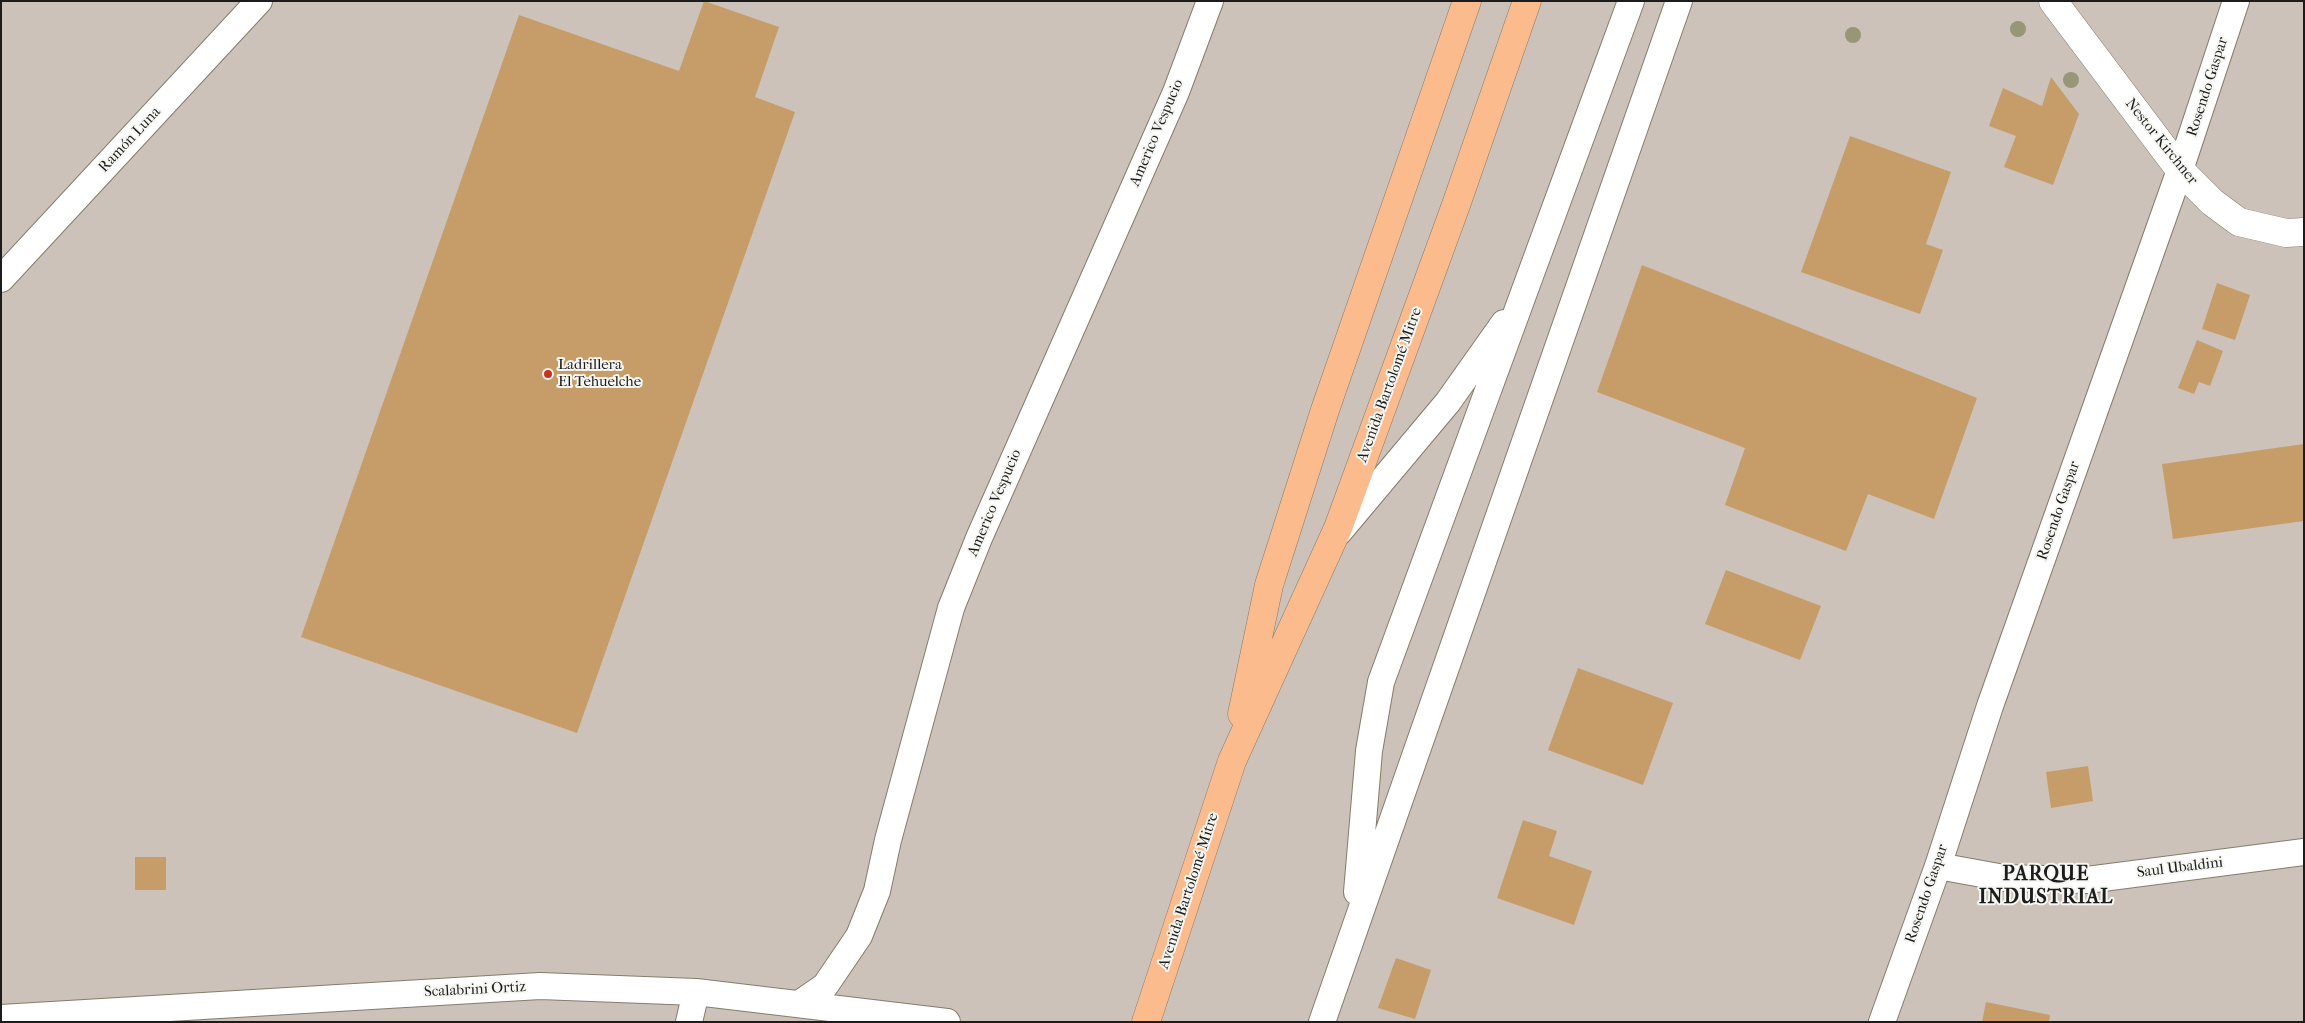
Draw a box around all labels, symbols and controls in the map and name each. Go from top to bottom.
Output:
street label: Rosendo Gaspar [2183,35,2233,139]
street label: Americo Vespucio [1126,77,1188,189]
street label: Nestor Kirchner [2121,95,2201,189]
street label: Ramón Luna [95,103,165,177]
street label: Avenida Bartolomé Mitre [1354,305,1426,465]
place label: Ladrillera El Tehuelche [558,356,641,391]
marker: Ladrillera El Tehuelche [542,368,554,380]
street label: Americo Vespucio [964,447,1026,559]
street label: Rosendo Gaspar [2034,459,2084,563]
street label: Avenida Bartolomé Mitre [1155,811,1223,971]
street label: Rosendo Gaspar [1902,842,1952,946]
street label: Saul Ubaldini [2136,854,2224,882]
district label: PARQUE INDUSTRIAL [1977,863,2115,910]
street label: Scalabrini Ortiz [424,978,526,1002]

